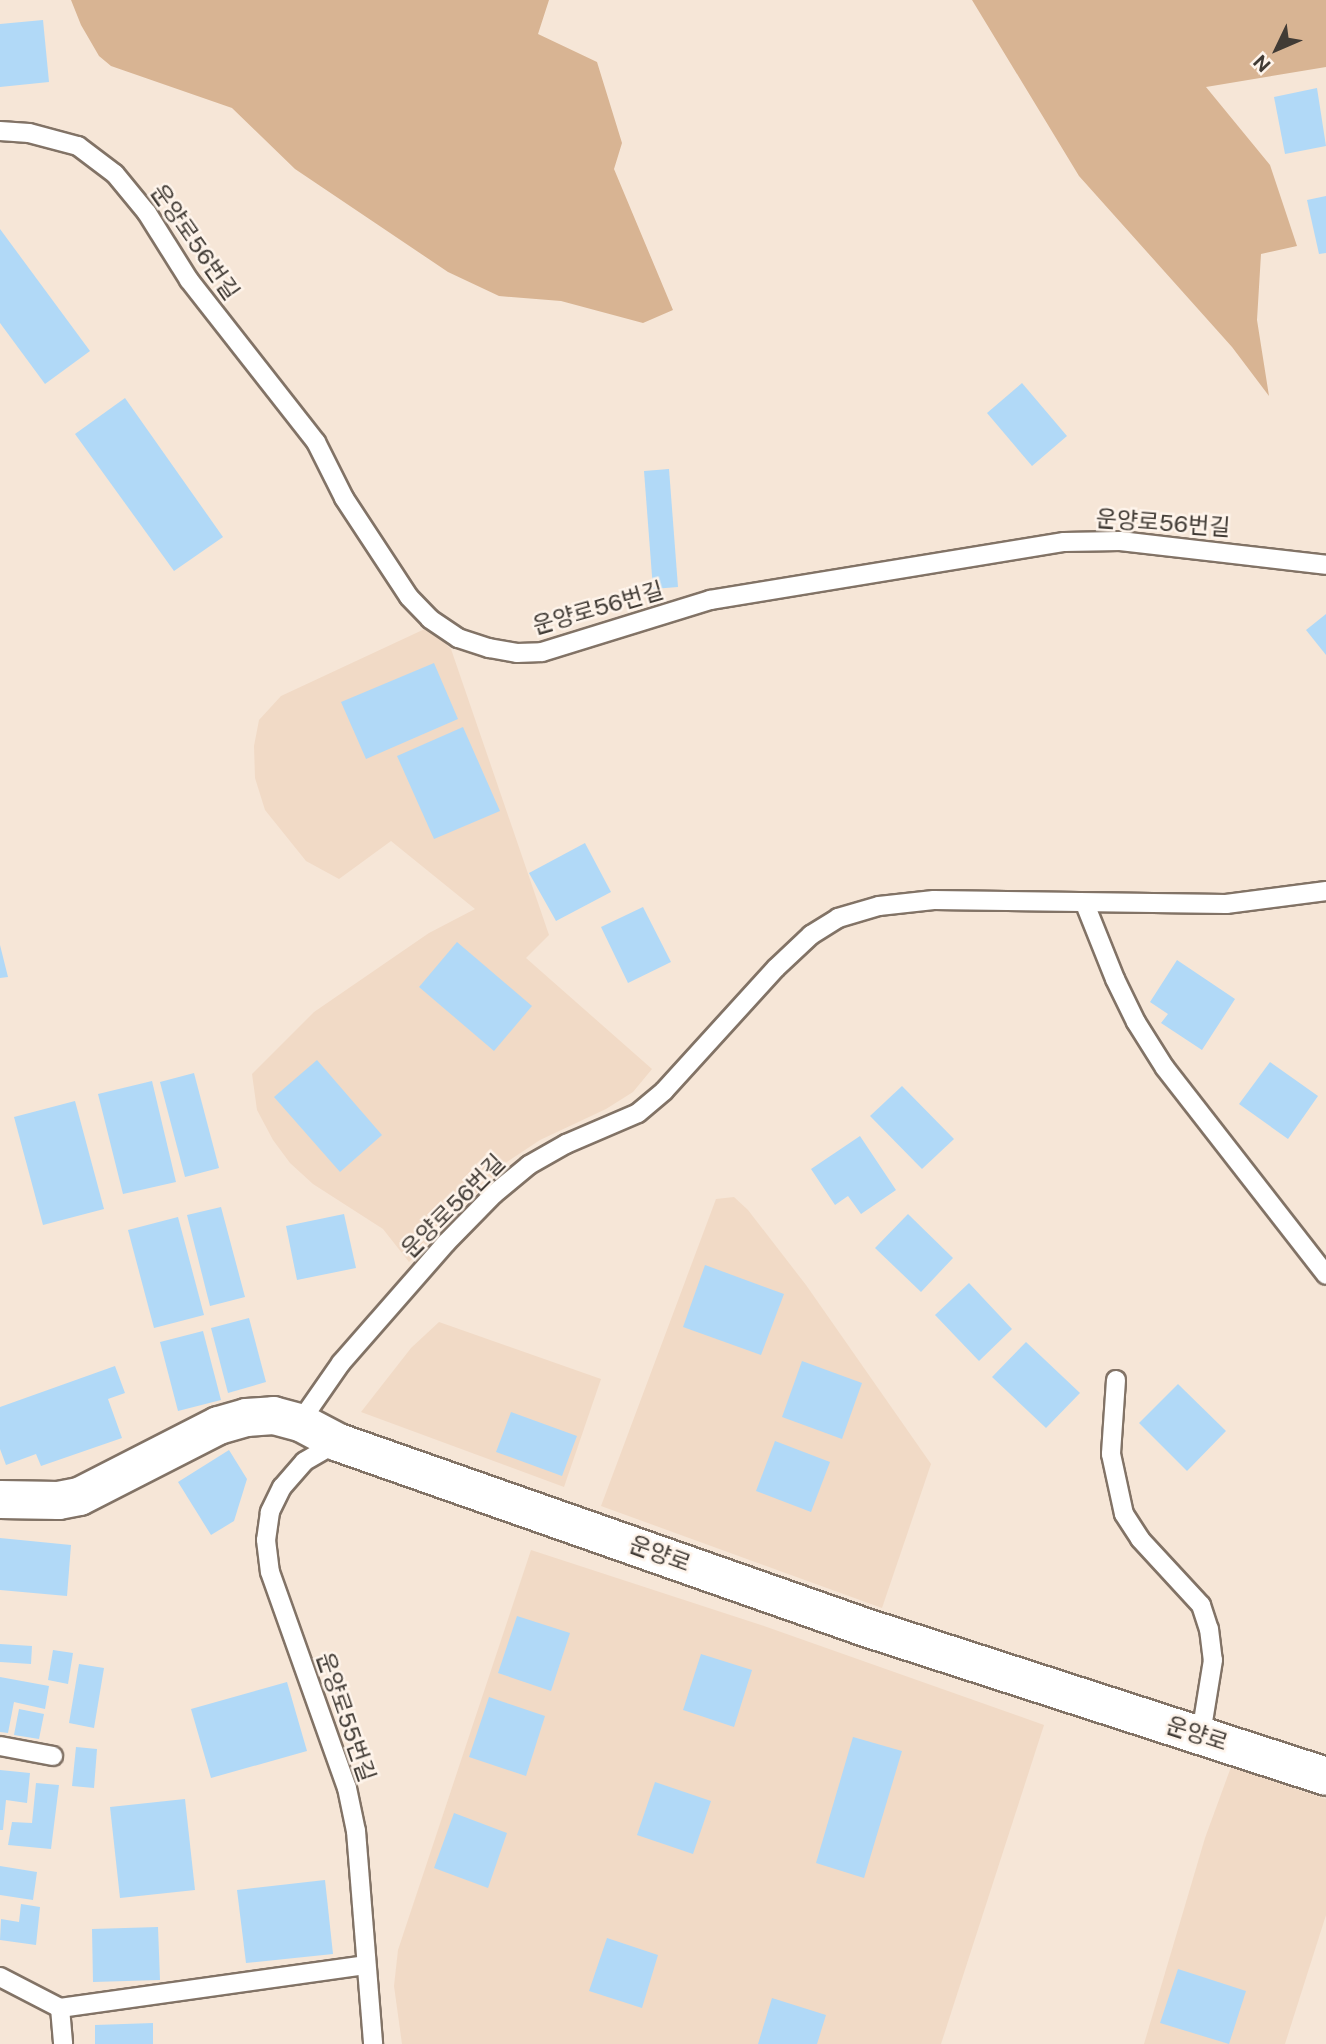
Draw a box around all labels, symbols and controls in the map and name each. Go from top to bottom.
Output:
north arrow [1242,14,1312,84]
text: N [1249,51,1275,77]
street label: 운양로56번길 [145,179,245,305]
street label: 운양로56번길 [1095,505,1231,541]
street label: 운양로56번길 [529,576,667,640]
street label: 운양로56번길 [396,1149,510,1263]
street label: 운양로 [625,1530,695,1578]
street label: 운양로55번길 [311,1649,381,1785]
street label: 운양로 [1163,1711,1231,1757]

